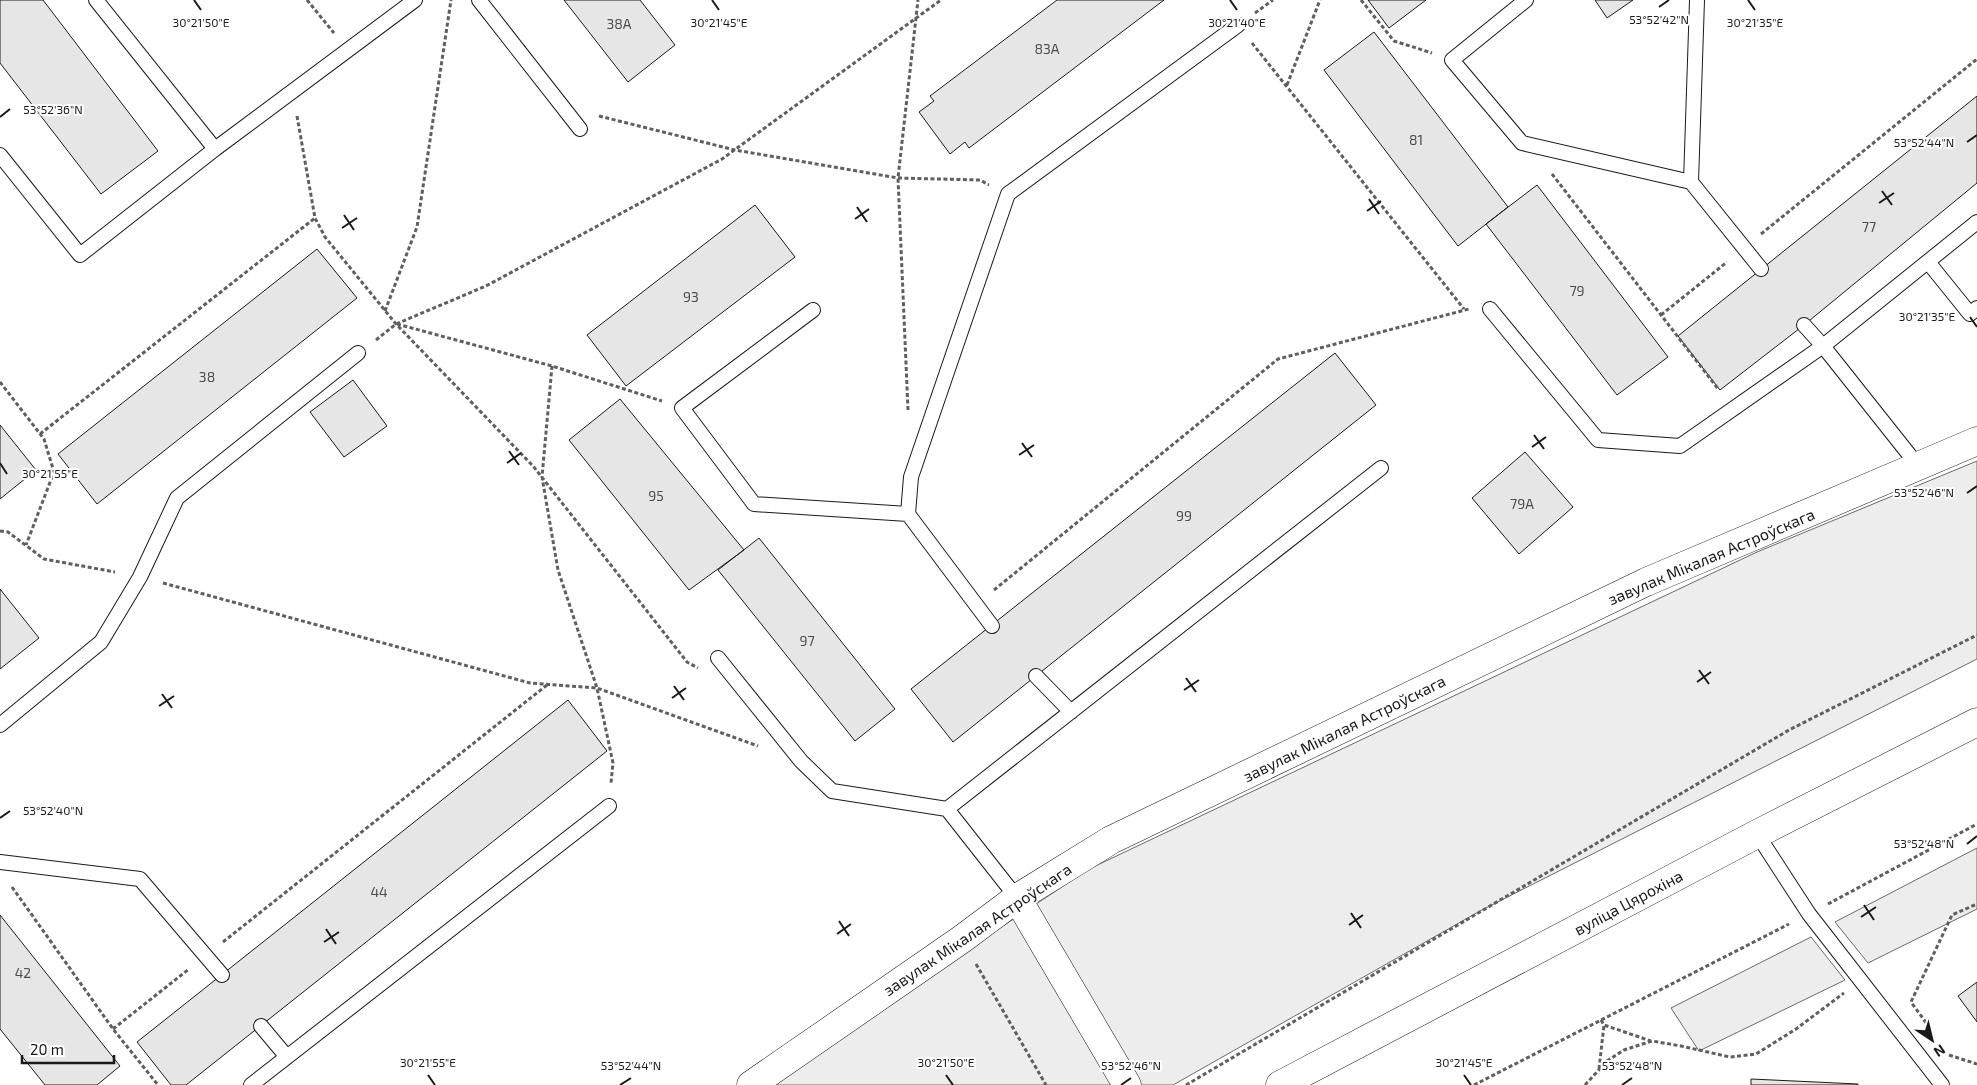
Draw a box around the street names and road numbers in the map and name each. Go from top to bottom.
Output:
street label: завулак Мікалая Астроўскага [1605,504,1818,609]
street label: завулак Мікалая Астроўскага [1240,671,1449,786]
street label: завулак Мікалая Астроўскага [879,859,1075,1000]
street label: вуліца Цярохіна [1570,865,1686,940]

